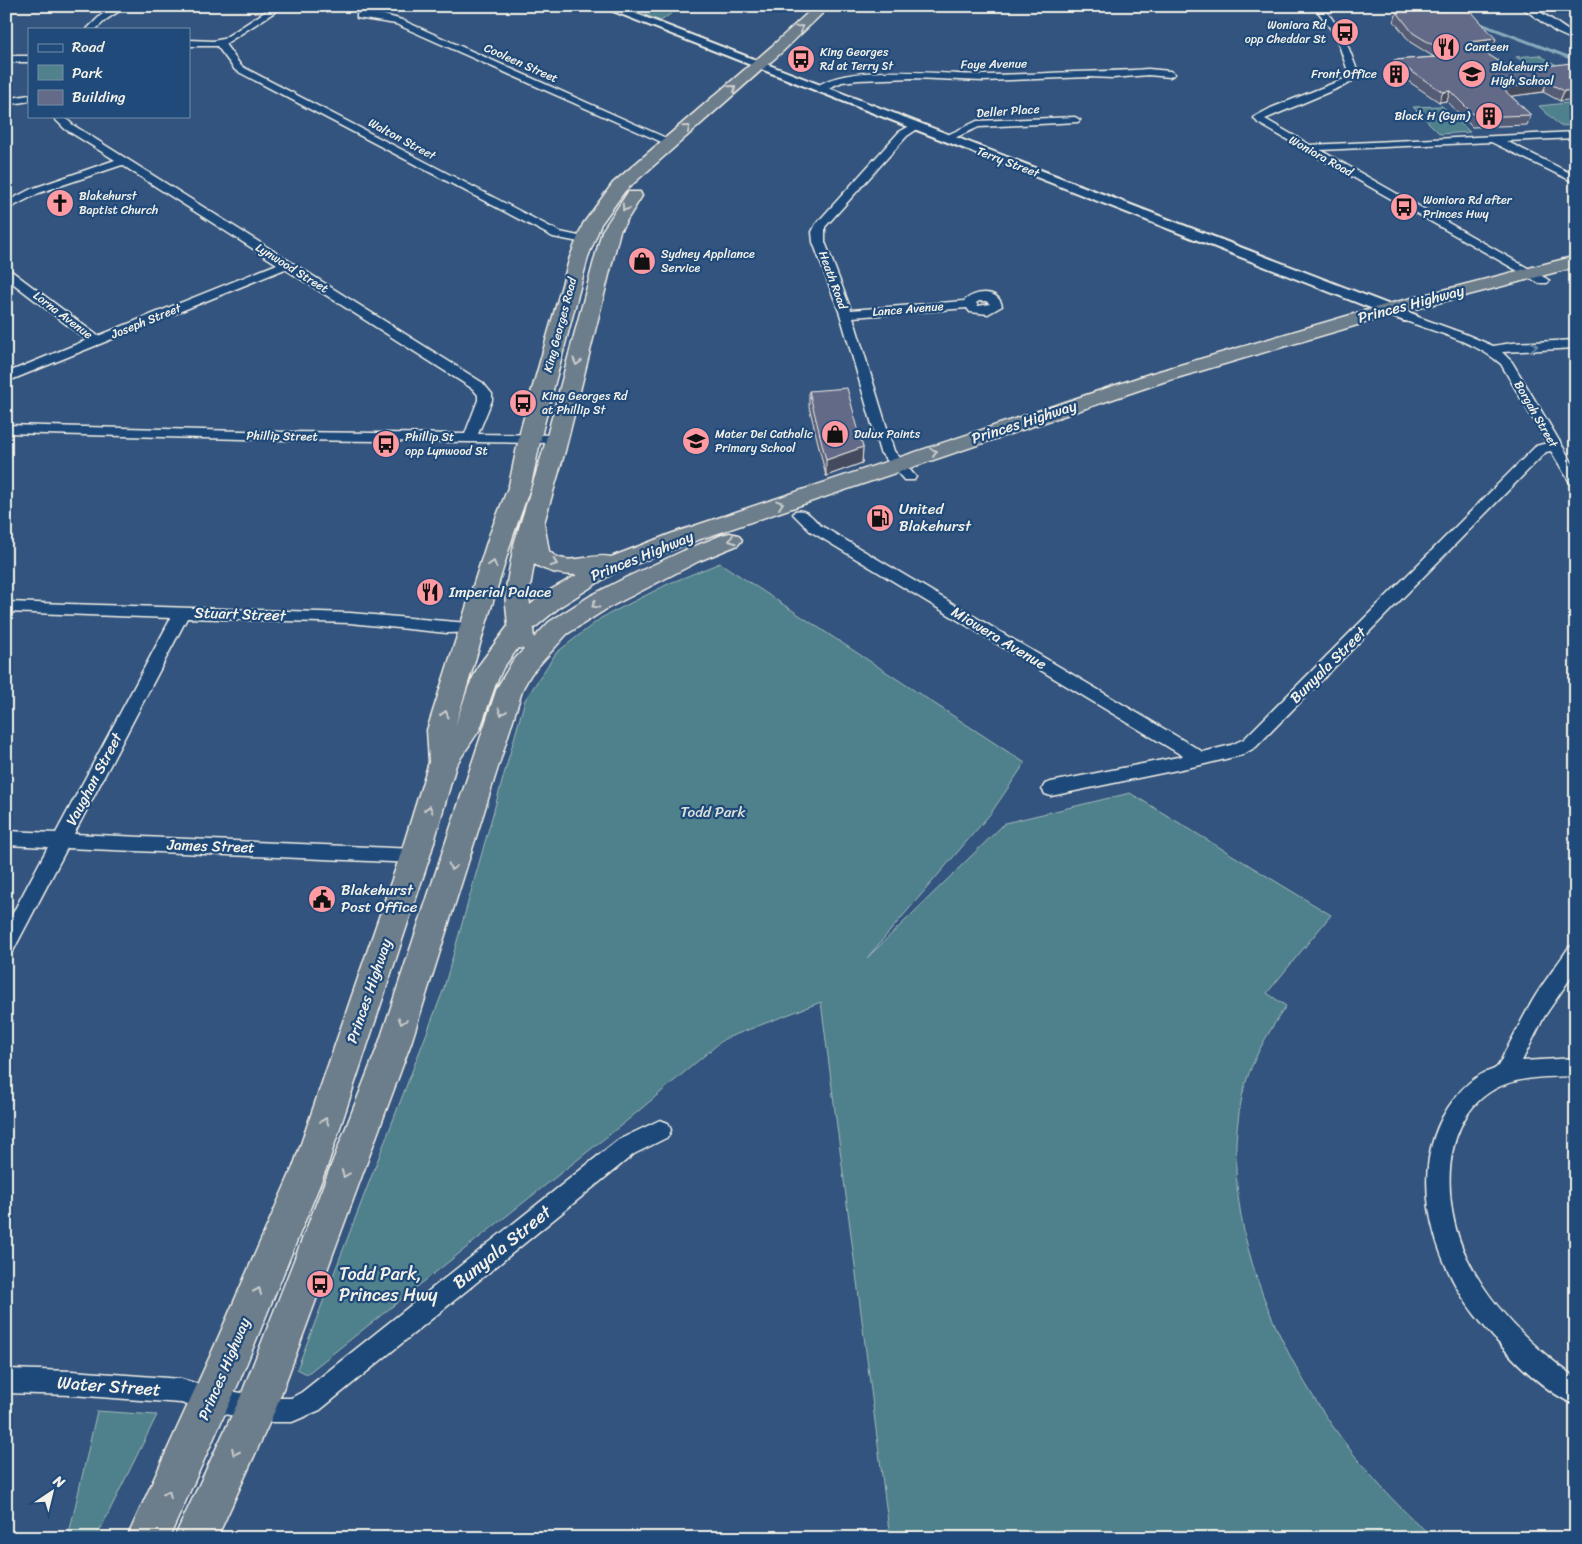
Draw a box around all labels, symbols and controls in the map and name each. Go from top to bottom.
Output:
place label: Woniora Rd opp Cheddar St [1245,14,1327,50]
bus stop icon: Woniora Rd opp Cheddar St [1330,17,1360,47]
one-way arrow [795,25,804,34]
legend [28,28,190,118]
restaurant icon: Canteen [1431,32,1461,62]
text: Road [72,34,105,60]
place label: Canteen [1465,36,1509,58]
street label: Cooleen Street [480,37,562,89]
place label: King Georges Rd at Terry St [820,41,894,77]
bus stop icon: King Georges Rd at Terry St [786,44,816,74]
street label: Faye Avenue [961,52,1027,76]
place label: Blakehurst High School [1491,56,1554,92]
building icon: Front Office [1381,59,1411,89]
school or university icon: Blakehurst High School [1457,59,1487,89]
text: Park [72,60,103,86]
place label: Front Office [1311,63,1377,85]
text: Building [72,84,126,110]
one-way arrow [727,85,736,94]
street label: Deller Place [976,98,1040,124]
building icon: Block H (Gym) [1474,101,1504,131]
place label: Block H (Gym) [1394,105,1471,127]
street label: Walton Street [364,112,441,167]
one-way arrow [681,125,690,133]
street label: Woniora Road [1285,129,1358,183]
street label: Terry Street [973,140,1044,184]
place label: Blakehurst Baptist Church [79,185,158,221]
church icon: Blakehurst Baptist Church [45,188,75,218]
place label: Woniora Rd after Princes Hwy [1423,189,1513,225]
bus stop icon: Woniora Rd after Princes Hwy [1389,192,1419,222]
one-way arrow [622,202,631,212]
street label: Lynwood Street [251,237,333,299]
place label: Sydney Appliance Service [661,243,755,279]
shop icon: Sydney Appliance Service [627,246,657,276]
street label: Heath Road [812,248,854,313]
street label: King Georges Road [537,274,583,375]
street label: Princes Highway [1355,277,1467,331]
street label: Lorna Avenue [28,285,98,345]
street label: Lance Avenue [871,295,945,323]
street label: Joseph Street [107,296,186,345]
one-way arrow [1530,340,1538,351]
one-way arrow [572,357,583,366]
street label: Borgah Street [1508,376,1565,453]
place label: King Georges Rd at Phillip St [542,385,628,421]
bus stop icon: King Georges Rd at Phillip St [508,388,538,418]
street label: Princes Highway [968,393,1080,451]
shop icon: Dulux Paints [820,419,850,449]
place label: Mater Dei Catholic Primary School [715,423,813,459]
place label: Dulux Paints [854,423,921,445]
street label: Phillip Street [246,424,318,448]
place label: Phillip St opp Lynwood St [405,426,488,462]
school or university icon: Mater Dei Catholic Primary School [681,426,711,456]
bus stop icon: Phillip St opp Lynwood St [371,429,401,459]
one-way arrow [930,448,938,458]
place label: United Blakehurst [899,496,972,539]
one-way arrow [776,500,784,510]
fuel station icon: United Blakehurst [865,503,895,533]
street label: Princes Highway [586,523,698,589]
one-way arrow [728,534,737,544]
one-way arrow [549,557,557,567]
one-way arrow [487,561,497,569]
restaurant icon: Imperial Palace [415,577,445,607]
place label: Imperial Palace [448,579,551,605]
one-way arrow [592,598,601,608]
street label: Stuart Street [194,599,287,629]
street label: Miowera Avenue [946,599,1052,677]
street label: Bunyala Street [1283,620,1373,710]
one-way arrow [498,708,508,716]
one-way arrow [440,711,450,719]
street label: Vaughan Street [59,727,130,830]
park label: Todd Park [681,799,746,825]
one-way arrow [424,805,434,813]
street label: James Street [166,831,256,861]
one-way arrow [448,862,458,870]
place label: Blakehurst Post Office [341,877,418,920]
public building icon: Blakehurst Post Office [307,884,337,914]
street label: Princes Highway [339,935,399,1047]
one-way arrow [398,1017,408,1025]
one-way arrow [319,1117,329,1126]
one-way arrow [341,1169,351,1177]
street label: Bunyala Street [445,1196,559,1297]
place label: Todd Park, Princes Hwy [339,1258,438,1311]
bus stop icon: Todd Park, Princes Hwy [305,1269,335,1299]
one-way arrow [251,1287,262,1296]
street label: Princes Highway [191,1313,257,1424]
street label: Water Street [56,1366,162,1406]
one-way arrow [231,1447,241,1456]
north arrow [28,1466,78,1516]
text: N [47,1468,71,1495]
one-way arrow [162,1490,173,1499]

